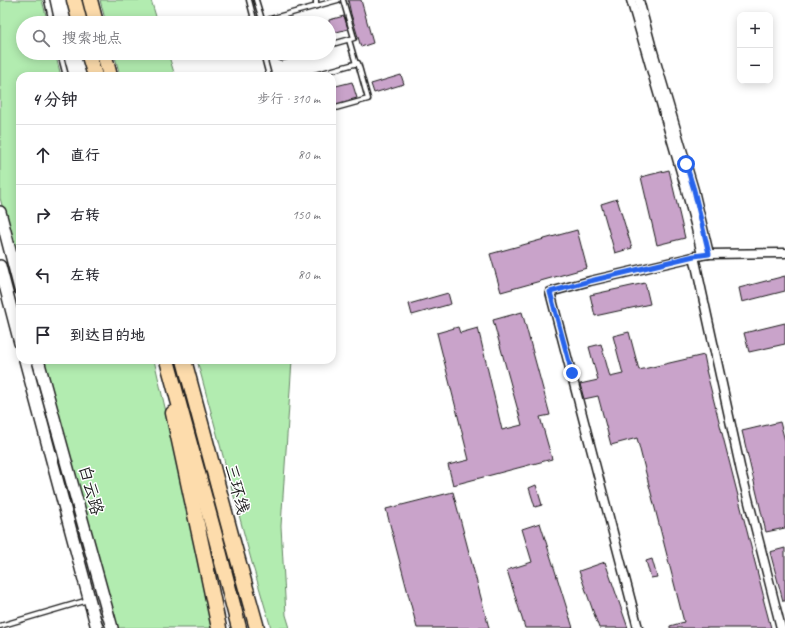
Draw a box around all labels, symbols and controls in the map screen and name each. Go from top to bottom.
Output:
map controls [737,12,773,84]
button: + [737,12,773,48]
search box [16,16,336,60]
icon: search [30,27,52,49]
text: 搜索地点 [62,29,122,48]
button: − [737,48,773,84]
text: 4 分钟 [32,89,78,110]
text: 步行 · 310 m [257,91,320,107]
icon: ahead [32,144,54,166]
text: 直行 [70,146,100,165]
text: 80 m [298,147,320,163]
route start [677,155,695,173]
icon: right [32,204,54,226]
text: 右转 [70,206,100,225]
text: 150 m [292,207,320,223]
icon: left [32,264,54,286]
text: 左转 [70,266,100,285]
text: 80 m [298,267,320,283]
icon: arrive [32,324,54,346]
text: 到达目的地 [70,326,145,345]
route end [563,364,581,382]
street label: 三环线 [220,462,254,516]
street label: 白云路 [74,463,108,517]

